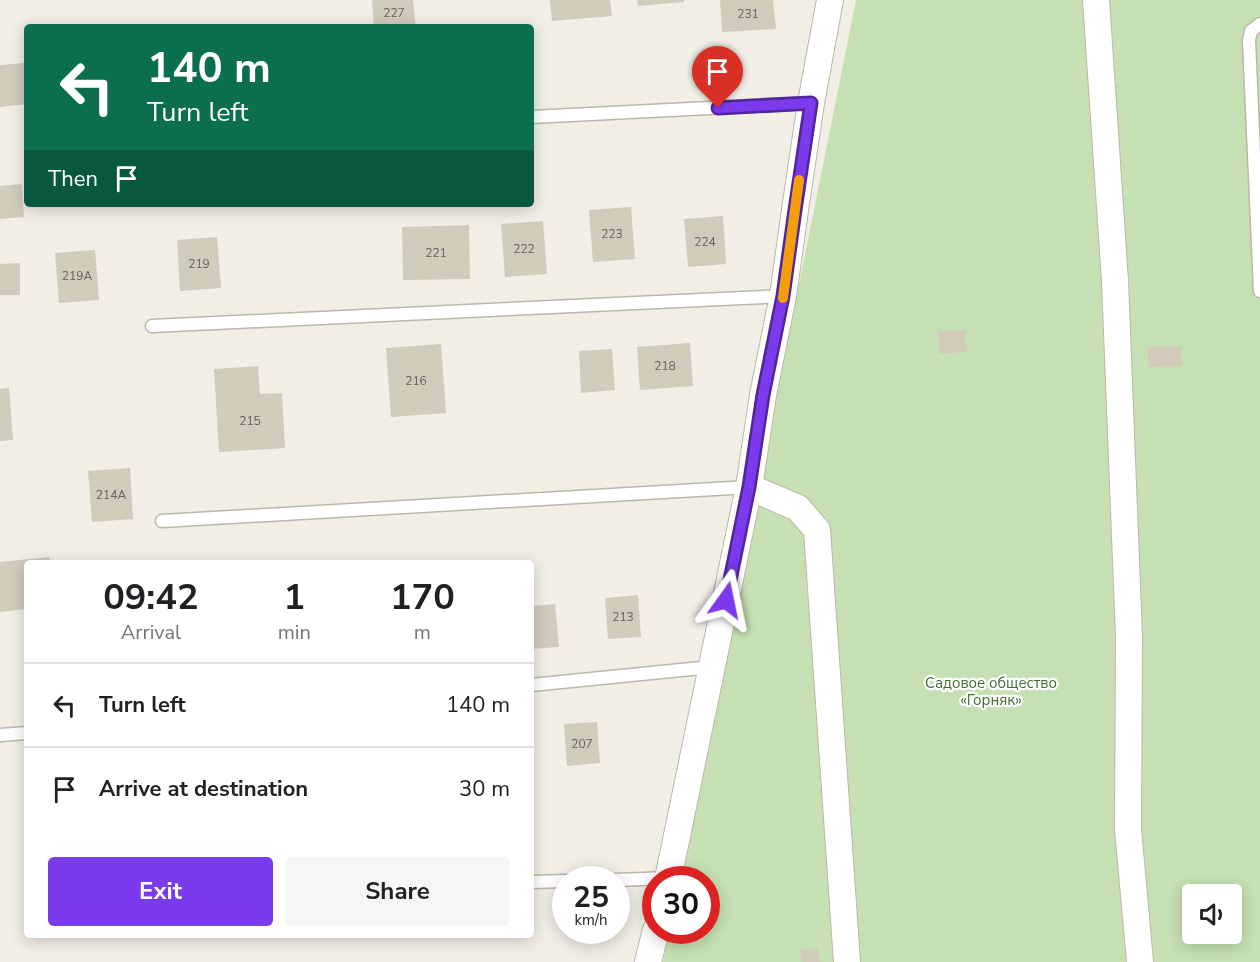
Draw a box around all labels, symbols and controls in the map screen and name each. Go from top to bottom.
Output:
house number: 227 [383,5,405,21]
house number: 231 [737,6,759,22]
text: 140 m [147,40,271,97]
pin [692,46,743,108]
icon: left [48,48,126,126]
icon: arrive [701,55,734,88]
text: Turn left [147,94,248,131]
icon: arrive [110,162,143,195]
text: Then [48,164,98,194]
house number: 223 [601,226,623,242]
house number: 224 [694,234,716,250]
house number: 222 [513,241,535,257]
house number: 221 [425,245,447,261]
house number: 219 [188,256,210,272]
house number: 219А [62,268,92,284]
house number: 218 [654,358,676,374]
house number: 216 [405,373,427,389]
house number: 215 [239,413,261,429]
house number: 214А [96,487,126,503]
position arrow [694,568,758,632]
text: 09:42 [103,573,199,622]
text: 1 [283,573,305,622]
text: 170 [390,573,455,622]
house number: 213 [612,609,634,625]
text: Arrival [121,619,181,646]
text: min [278,619,311,646]
text: m [414,619,431,646]
park label: Садовое общество «Горняк» [925,673,1057,710]
icon: left [48,689,81,722]
text: Turn left [99,690,186,720]
text: 140 m [446,690,510,720]
house number: 207 [571,736,593,752]
icon: arrive [48,773,81,806]
text: Arrive at destination [99,774,308,804]
text: 30 m [459,774,510,804]
button: Exit [48,857,273,926]
button: Share [285,857,510,926]
speed limit sign: 30 [642,866,720,944]
text: 25 [573,877,609,918]
map controls [1182,884,1242,944]
button: sound [1182,884,1242,944]
text: km/h [574,910,608,930]

